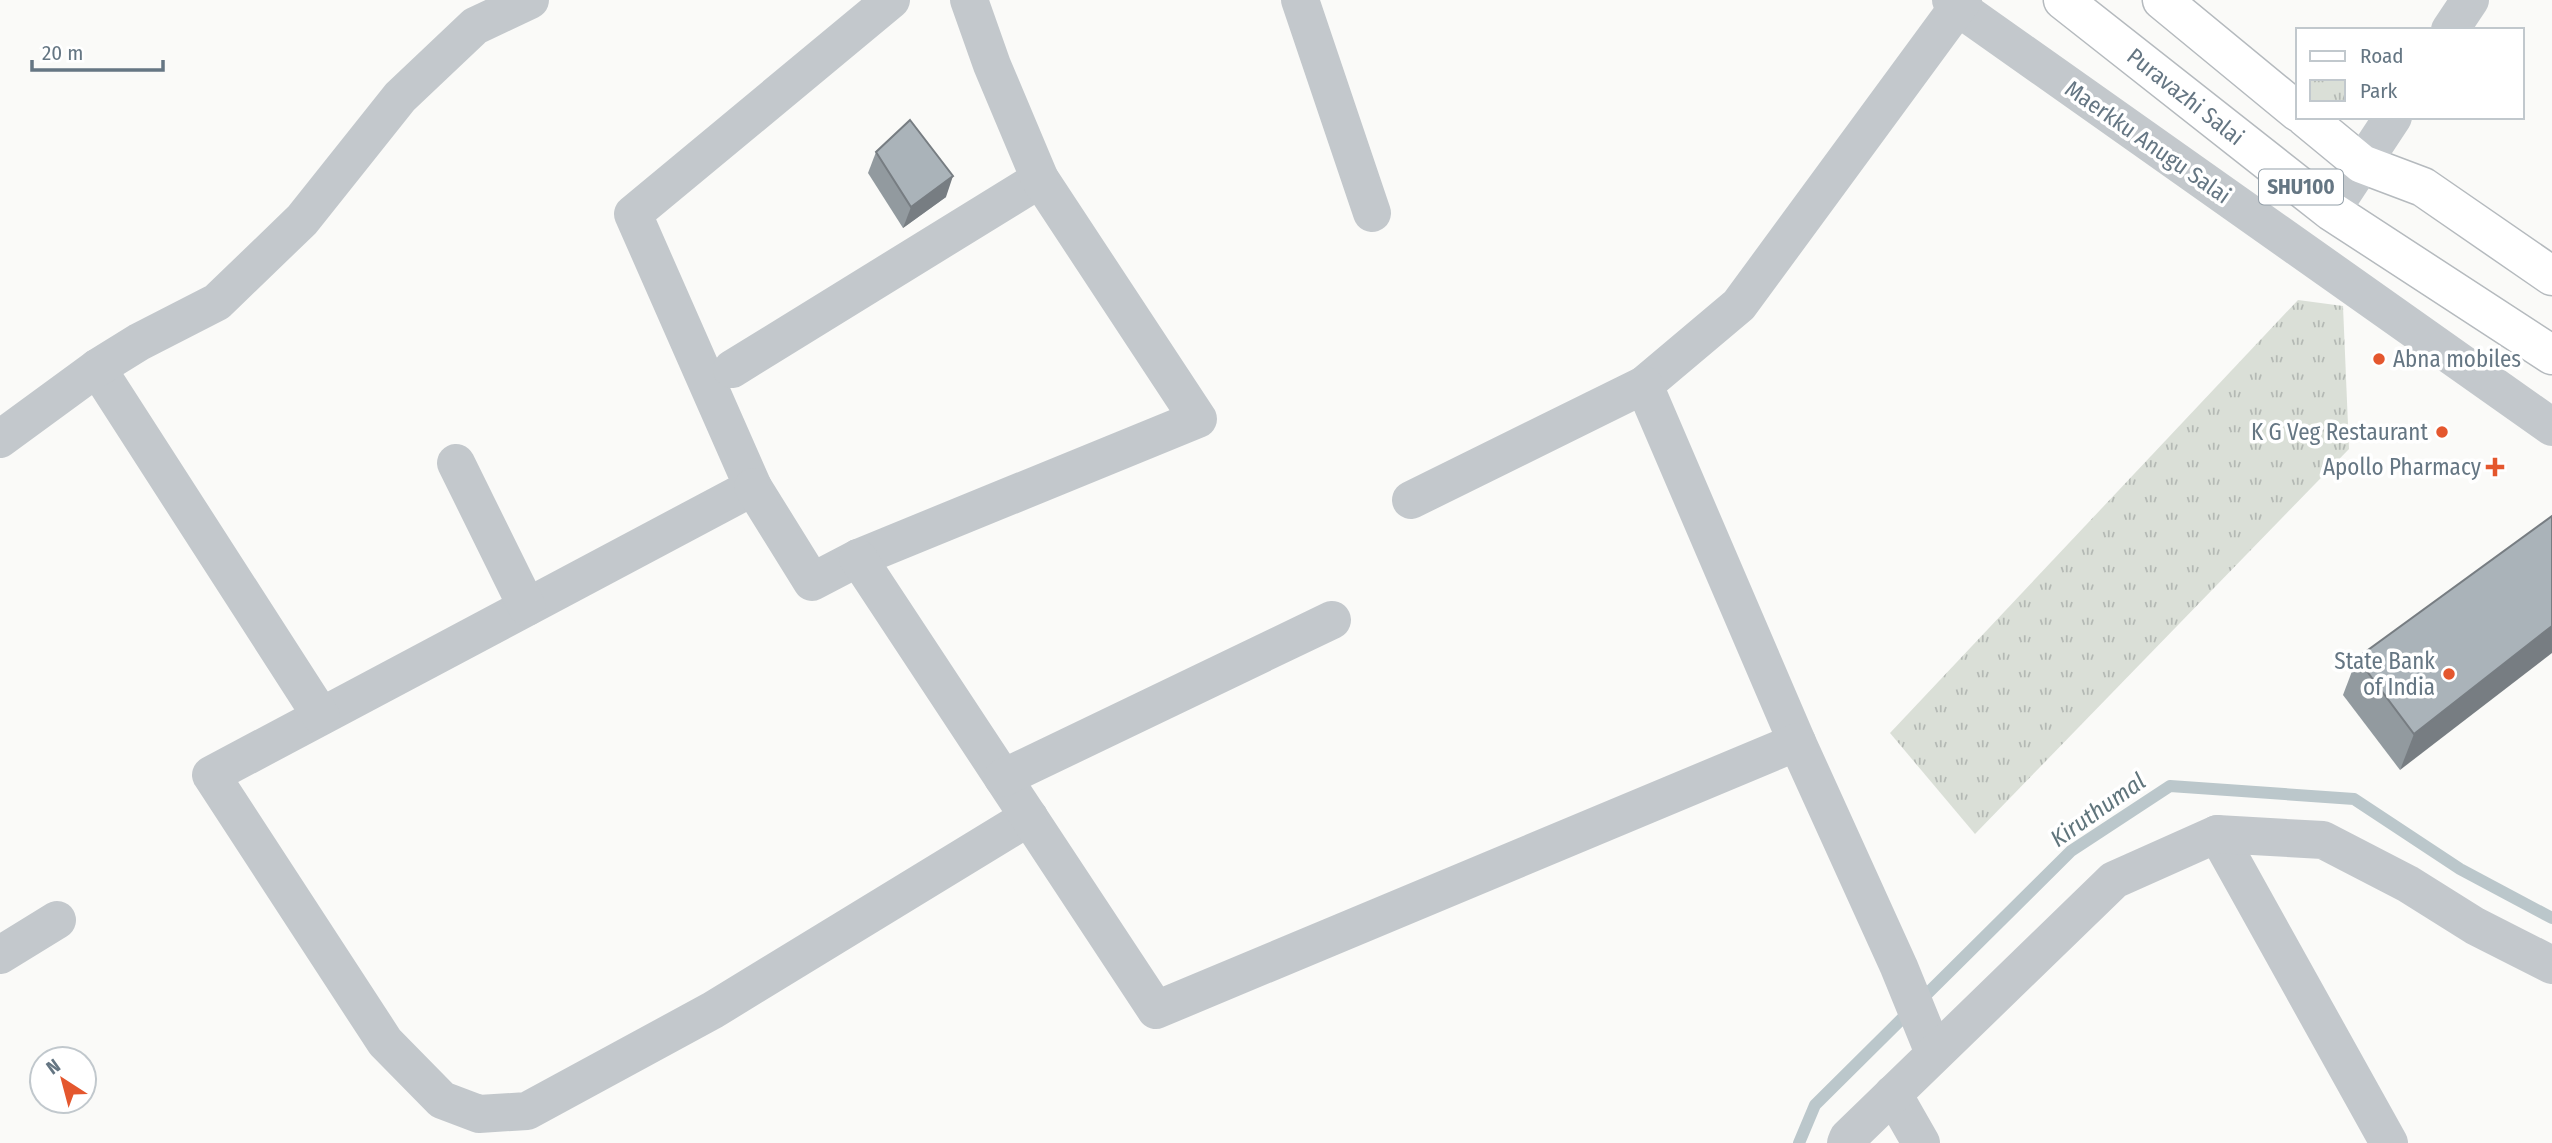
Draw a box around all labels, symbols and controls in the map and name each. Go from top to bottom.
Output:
scale bar [32,28,163,72]
legend [2296,28,2524,119]
text: 20 m [42,40,83,66]
street label: Puravazhi Salai [2122,42,2250,151]
text: Road [2360,43,2404,69]
street label: Maerkku Anugu Salai [2060,74,2236,210]
text: Park [2360,78,2398,104]
road number: SHU100 [2259,170,2343,204]
place label: Abna mobiles [2393,345,2521,373]
marker: Abna mobiles [2371,351,2387,367]
place label: K G Veg Restaurant [2251,418,2428,446]
marker: K G Veg Restaurant [2434,424,2450,440]
place label: Apollo Pharmacy [2323,453,2482,481]
marker: Apollo Pharmacy [2487,459,2503,475]
place label: State Bank of India [2334,647,2435,701]
marker: State Bank of India [2441,666,2457,682]
water label: Kiruthumal [2045,767,2151,853]
north arrow [28,1045,98,1115]
text: N [42,1054,65,1079]

